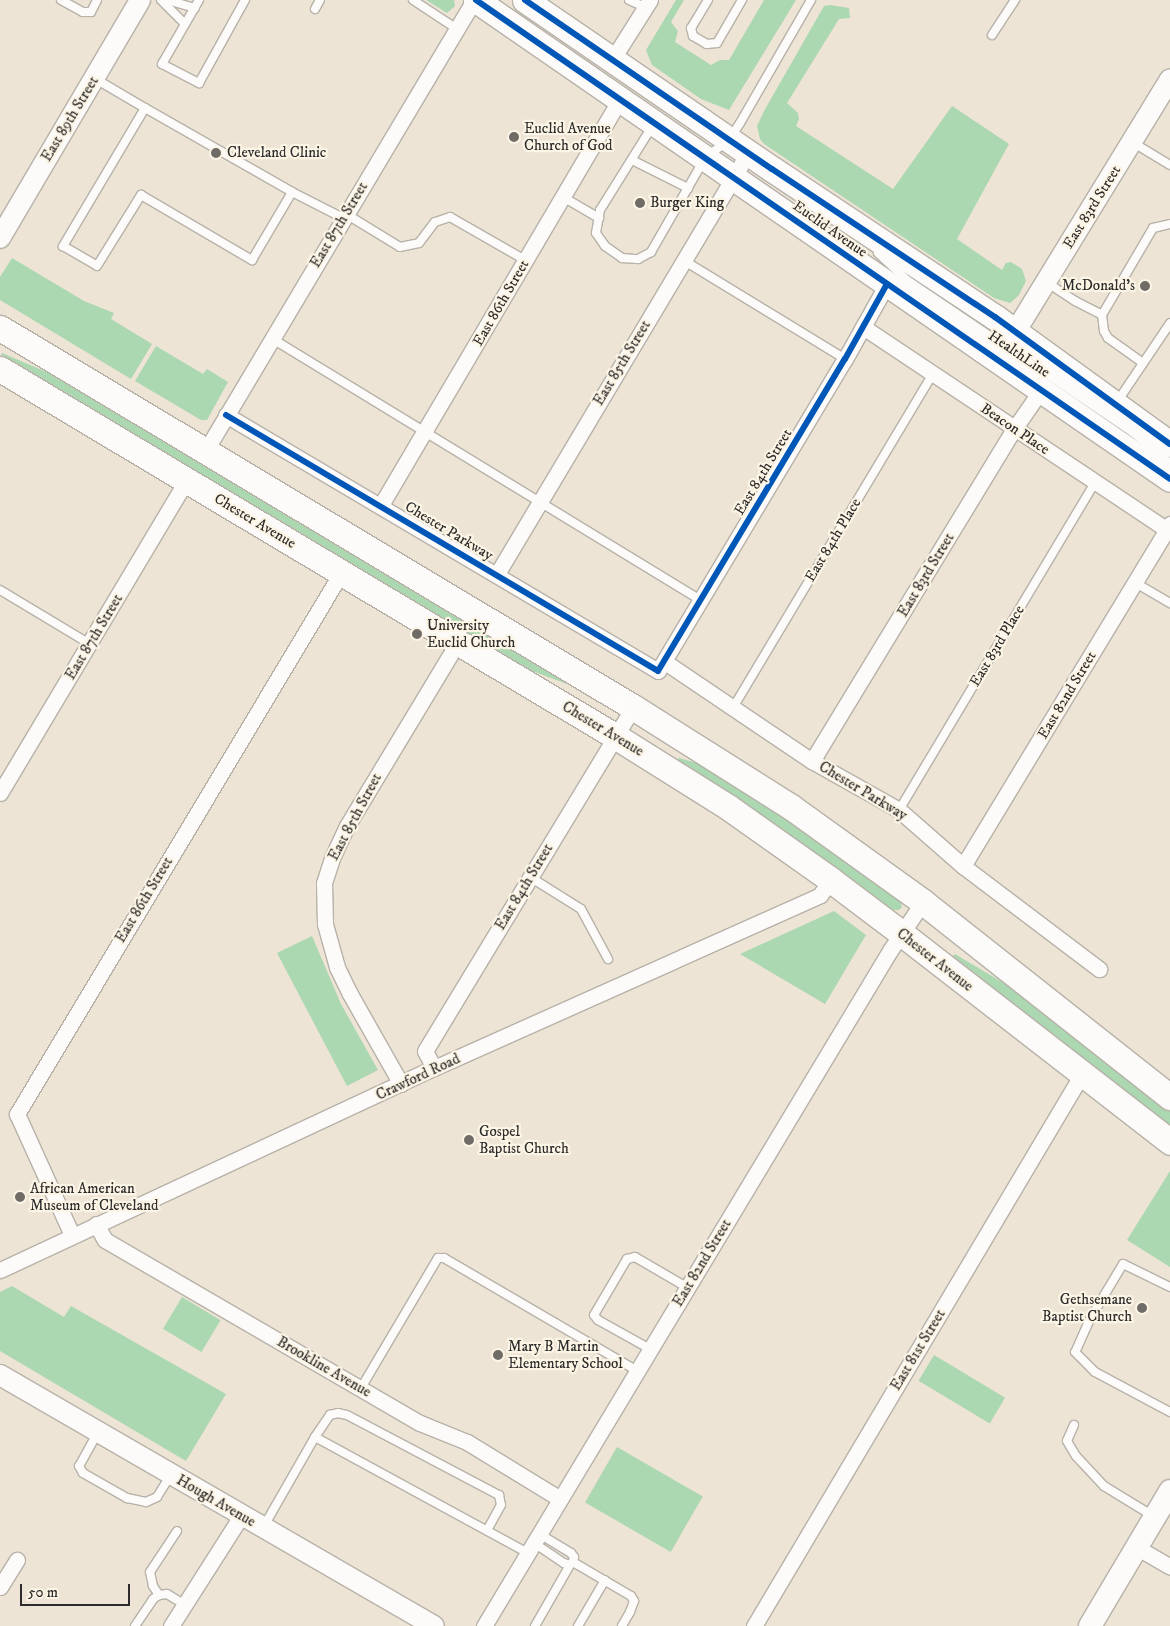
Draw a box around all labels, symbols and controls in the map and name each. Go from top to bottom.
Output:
street label: East 89th Street [37,73,103,165]
place label: Euclid Avenue Church of God [524,119,613,154]
marker: Euclid Avenue Church of God [508,131,520,143]
place label: Cleveland Clinic [227,144,326,162]
marker: Cleveland Clinic [209,146,223,160]
street label: East 83rd Street [1059,162,1125,252]
street label: East 87th Street [306,179,372,271]
place label: Burger King [650,194,724,212]
marker: Burger King [634,197,646,209]
street label: Euclid Avenue [789,197,871,261]
street label: East 86th Street [469,257,533,349]
place label: McDonald's [1062,277,1135,295]
marker: McDonald's [1139,280,1151,292]
street label: East 85th Street [589,317,655,409]
street label: HealthLine [985,327,1053,381]
street label: Beacon Place [977,399,1053,459]
street label: East 84th Street [730,426,796,518]
street label: Chester Avenue [211,490,299,552]
street label: East 84th Place [801,495,865,585]
street label: Chester Parkway [402,498,496,564]
street label: East 83rd Street [894,530,958,620]
street label: East 87th Street [61,591,127,683]
street label: East 83rd Place [966,602,1028,690]
place label: University Euclid Church [427,616,515,651]
marker: University Euclid Church [411,628,423,640]
street label: East 82nd Street [1034,648,1100,742]
street label: Chester Avenue [559,698,647,760]
street label: Chester Parkway [816,758,910,824]
street label: East 85th Street [324,770,386,864]
street label: East 84th Street [491,841,557,933]
street label: East 86th Street [111,854,177,946]
street label: Chester Avenue [893,925,977,995]
street label: Crawford Road [373,1050,463,1104]
place label: Gospel Baptist Church [479,1122,569,1157]
marker: Gospel Baptist Church [463,1134,475,1146]
place label: African American Museum of Cleveland [30,1179,158,1214]
marker: African American Museum of Cleveland [14,1191,26,1203]
street label: East 82nd Street [669,1216,735,1310]
place label: Gethsemane Baptist Church [1042,1290,1132,1325]
marker: Gethsemane Baptist Church [1136,1302,1148,1314]
street label: East 81st Street [887,1306,949,1394]
street label: Brookline Avenue [274,1333,374,1401]
place label: Mary B Martin Elementary School [508,1337,623,1372]
marker: Mary B Martin Elementary School [492,1349,504,1361]
street label: Hough Avenue [173,1471,259,1531]
scale bar [22,1574,132,1606]
text: 50 m [28,1583,58,1602]

